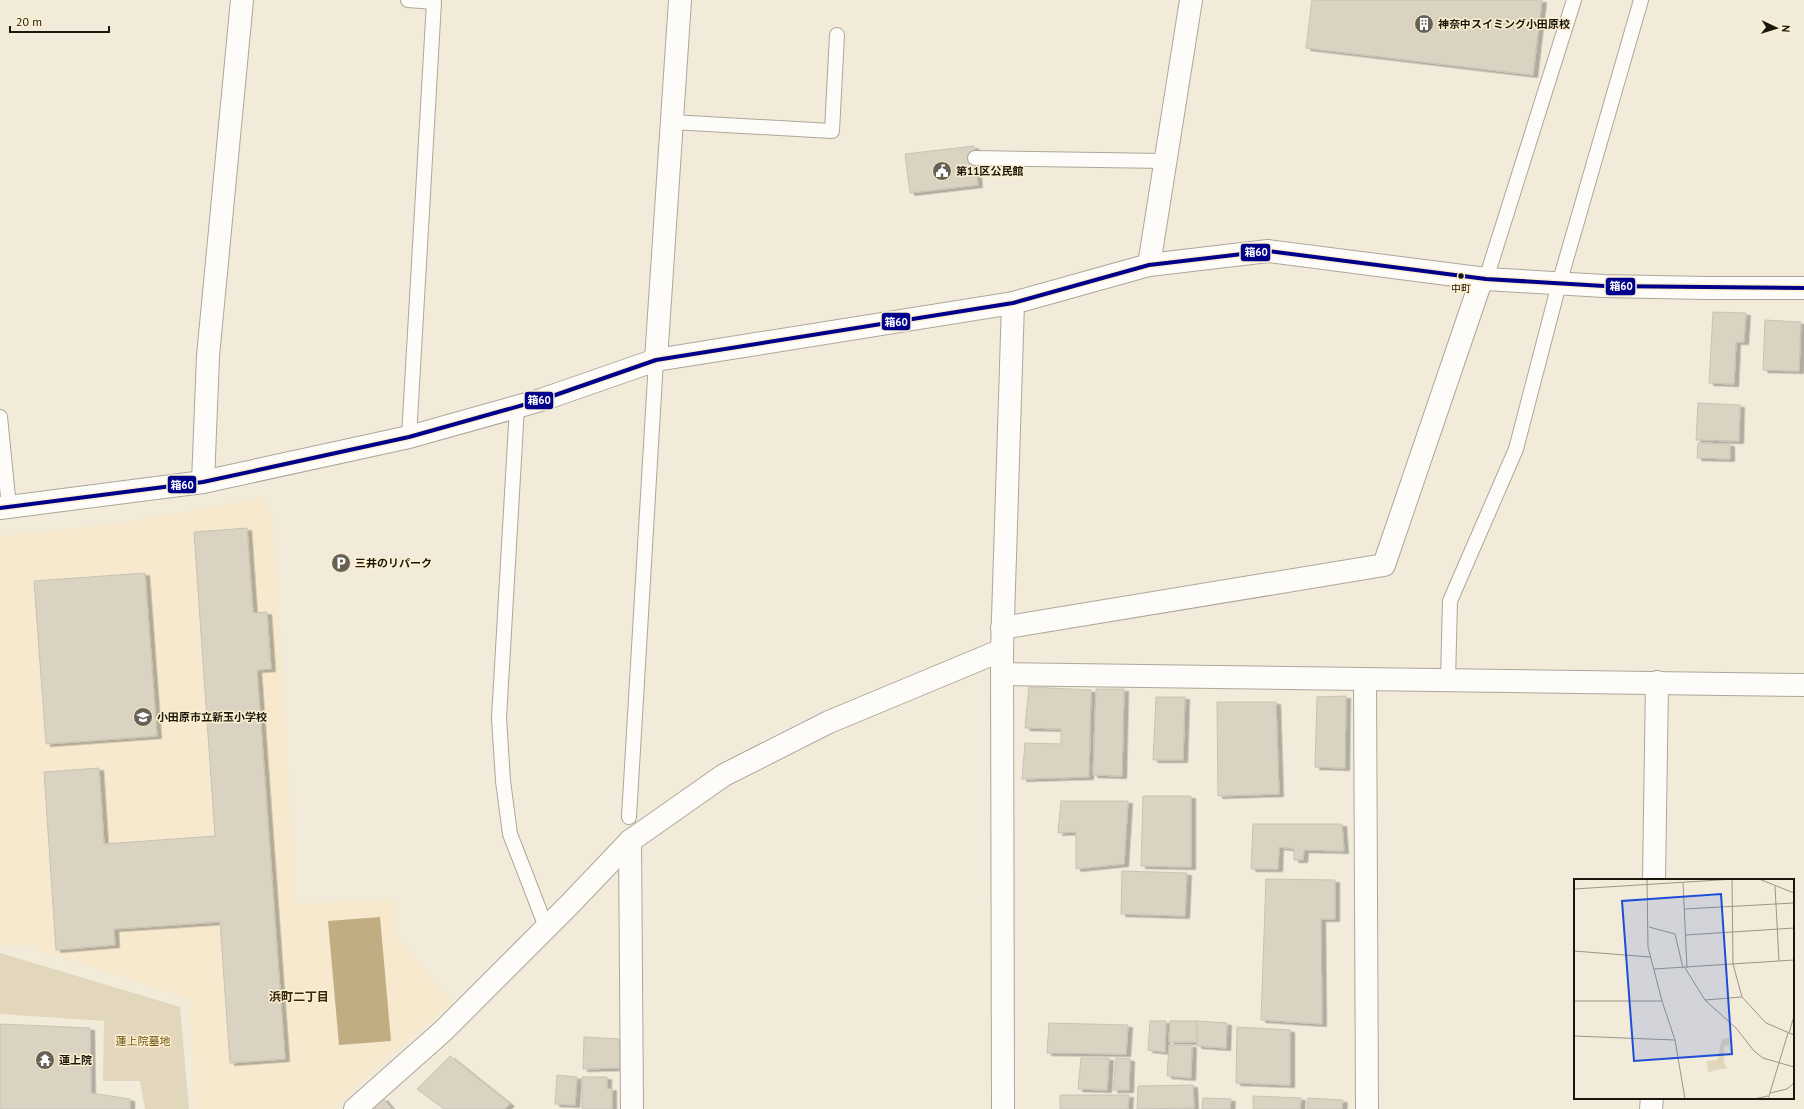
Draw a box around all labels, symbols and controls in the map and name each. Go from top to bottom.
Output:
scale bar [10,8,109,34]
north arrow [1756,8,1796,48]
building icon: 神奈中スイミング小田原校 [1413,13,1435,35]
text: 20 m [16,14,42,29]
place label: 神奈中スイミング小田原校 [1438,17,1570,31]
text: N [1779,25,1793,33]
public building icon: 第11区公民館 [931,160,953,182]
place label: 第11区公民館 [956,164,1023,178]
line badge: 箱60 [1240,243,1271,262]
text: 箱60 [1244,245,1268,259]
marker: 中町 [1456,271,1466,281]
line badge: 箱60 [1605,277,1636,296]
text: 箱60 [1609,279,1633,293]
place label: 中町 [1451,282,1471,295]
line badge: 箱60 [881,312,911,331]
text: 箱60 [884,315,908,329]
line badge: 箱60 [524,391,554,410]
text: 箱60 [527,393,551,407]
line badge: 箱60 [167,475,197,494]
text: 箱60 [170,478,194,492]
parking icon: 三井のリパーク [330,552,352,574]
place label: 三井のリパーク [355,556,432,570]
school or university icon: 小田原市立新玉小学校 [132,706,154,728]
place label: 小田原市立新玉小学校 [157,710,267,724]
inset map [1574,879,1794,1099]
district label: 浜町二丁目 [269,989,329,1004]
park label: 蓮上院墓地 [116,1034,171,1048]
temple icon: 蓮上院 [34,1049,56,1071]
place label: 蓮上院 [59,1053,92,1067]

